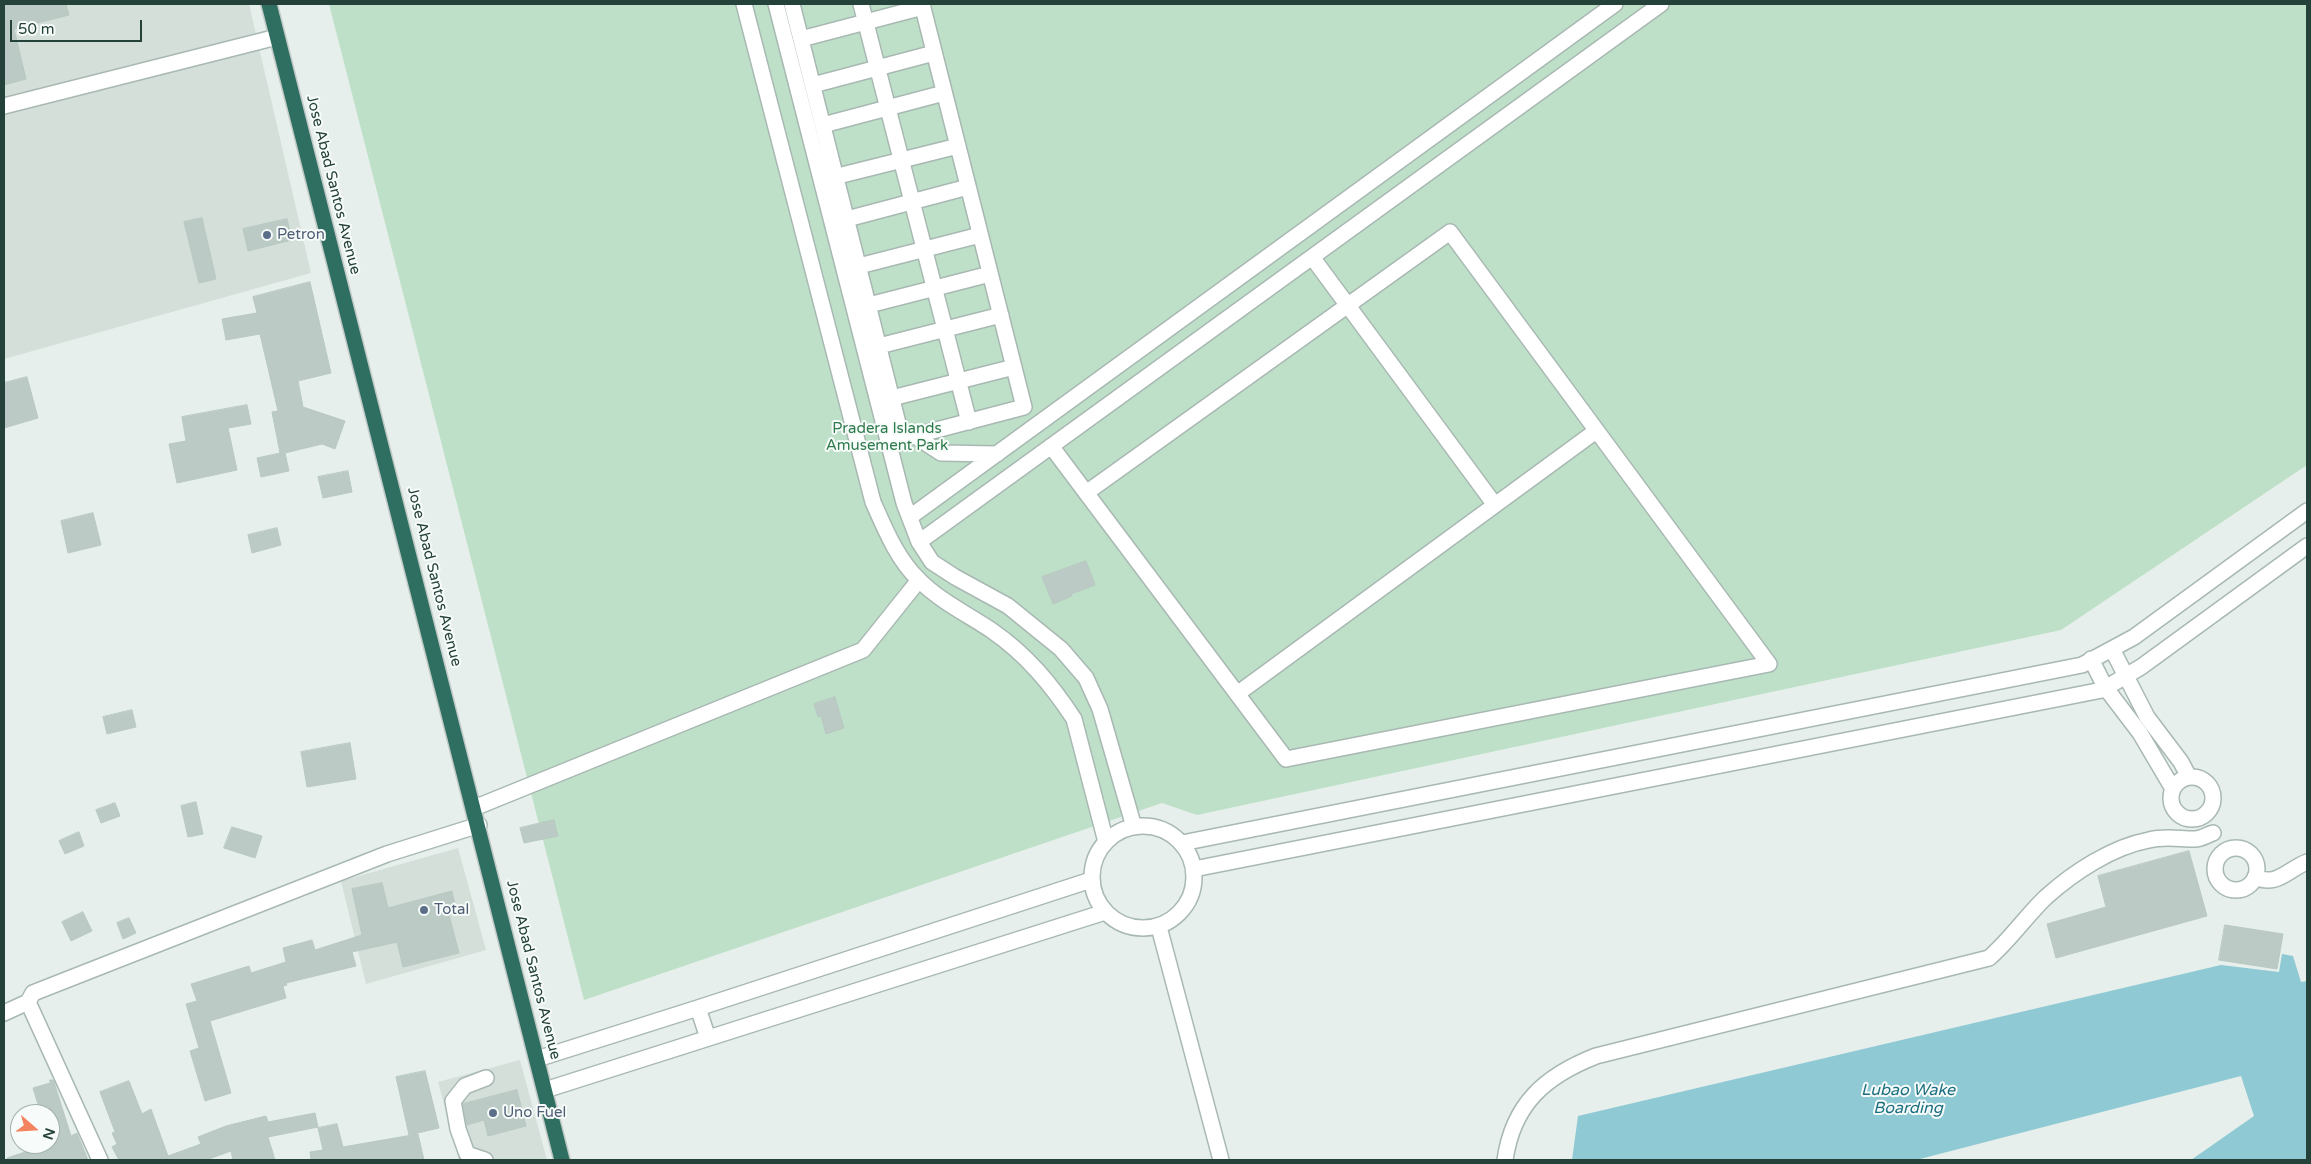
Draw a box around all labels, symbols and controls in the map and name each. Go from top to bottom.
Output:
scale bar [12,10,145,42]
text: 50 m [18,20,55,38]
street label: Jose Abad Santos Avenue [302,93,364,277]
place label: Petron [277,226,325,244]
marker: Petron [261,229,273,241]
park label: Pradera Islands Amusement Park [826,420,948,455]
street label: Jose Abad Santos Avenue [403,485,465,669]
street label: Jose Abad Santos Avenue [502,878,564,1062]
place label: Total [434,901,469,919]
marker: Total [418,904,430,916]
water label: Lubao Wake Boarding [1861,1081,1955,1119]
north arrow [10,1104,60,1154]
place label: Uno Fuel [503,1104,566,1122]
marker: Uno Fuel [487,1107,499,1119]
text: N [39,1126,59,1142]

